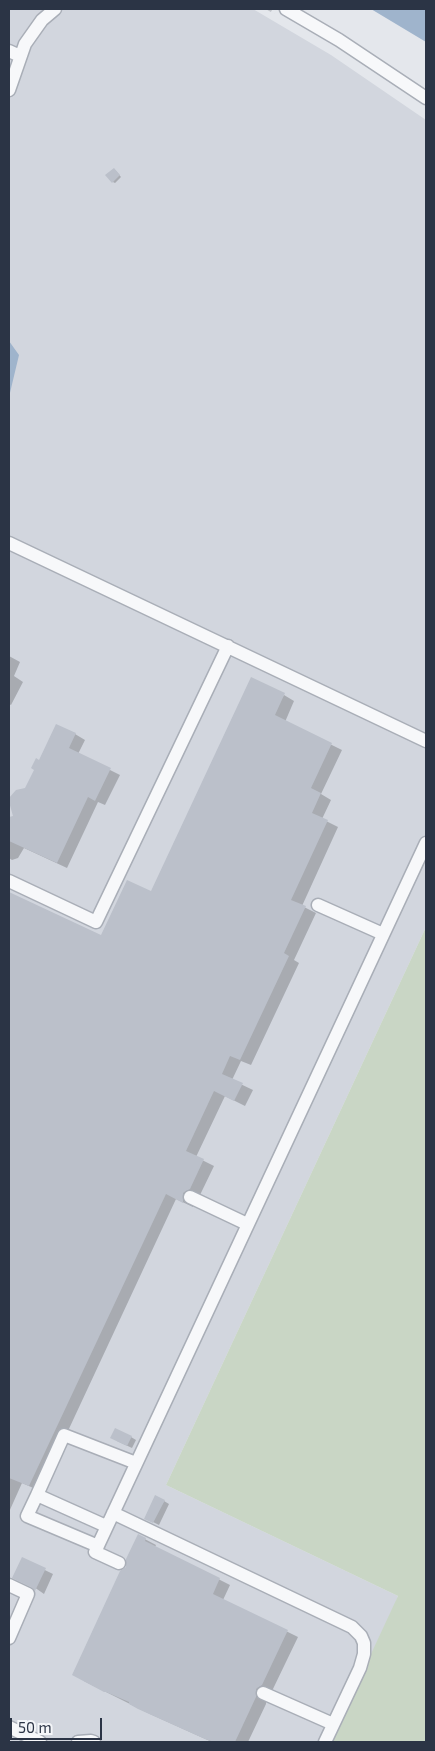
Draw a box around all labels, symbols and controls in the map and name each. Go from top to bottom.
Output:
scale bar [12,1708,105,1740]
text: 50 m [18,1718,52,1736]

